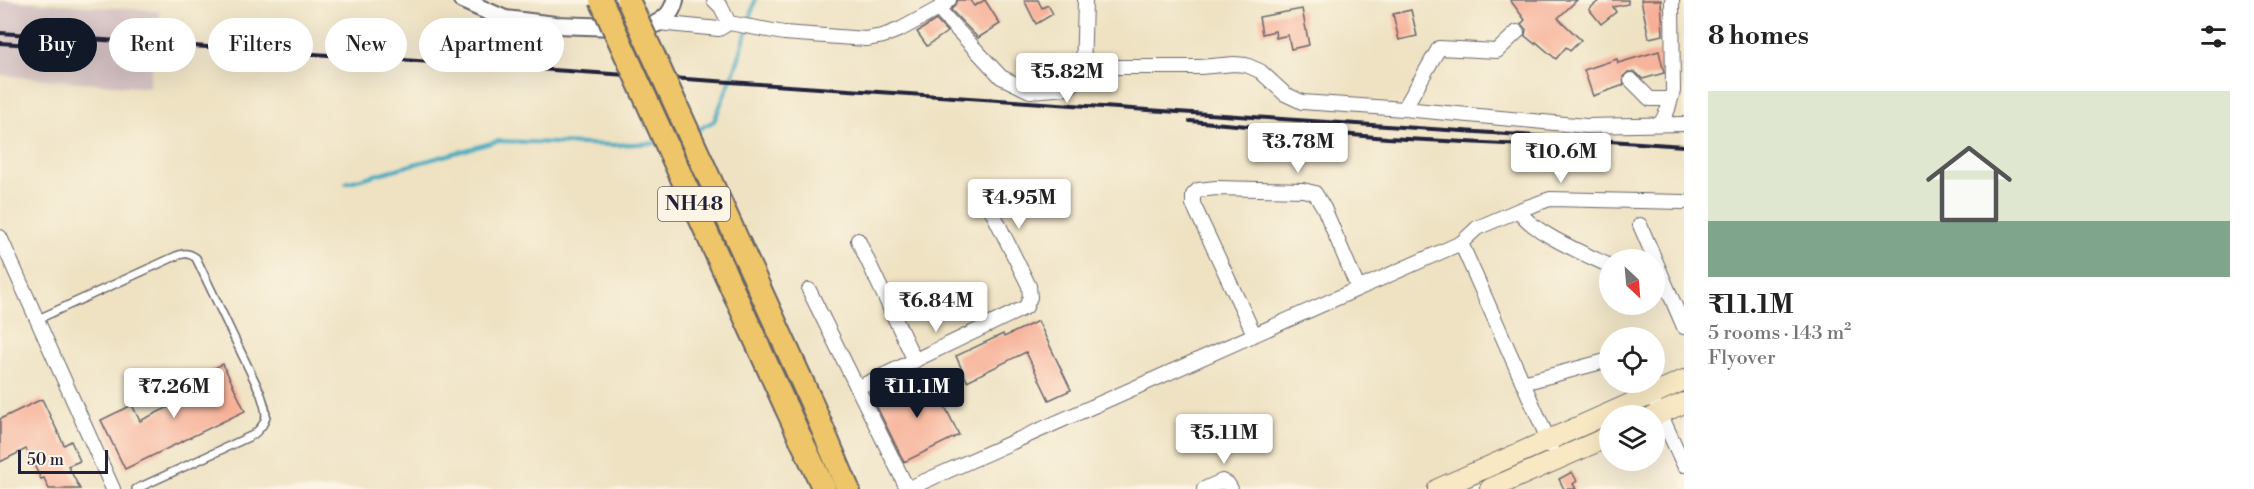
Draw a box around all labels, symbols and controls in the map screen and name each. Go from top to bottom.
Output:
chip: Buy [18,18,97,72]
chip: Rent [109,18,196,72]
chip: Filters [208,18,313,72]
chip: New [325,18,407,72]
chip: Apartment [419,18,564,72]
text: 8 homes [1708,20,1809,52]
icon: filters [2197,20,2230,53]
pin: ₹5.82M [1018,53,1116,104]
text: ₹5.82M [1030,60,1104,85]
pin: ₹3.78M [1249,123,1347,174]
text: ₹3.78M [1262,130,1334,155]
icon: home [1915,130,2023,238]
pin: ₹10.6M [1512,133,1610,184]
text: ₹10.6M [1525,140,1597,165]
pin: ₹4.95M [970,179,1068,230]
text: ₹4.95M [982,186,1056,211]
road number: NH48 [658,187,730,221]
north arrow [1599,249,1665,315]
map controls [1599,249,1665,471]
pin: ₹6.84M [887,282,985,333]
text: ₹6.84M [898,289,974,314]
text: ₹11.1M [1708,289,1794,321]
text: 5 rooms · 143 m² [1708,321,1851,346]
button: locate [1599,327,1665,393]
text: Flyover [1708,346,1776,371]
pin: ₹7.26M [125,368,223,419]
pin: ₹11.1M [868,368,966,419]
text: ₹7.26M [138,375,210,400]
text: ₹11.1M [884,375,950,400]
button: layers [1599,405,1665,471]
pin: ₹5.11M [1175,414,1273,465]
text: ₹5.11M [1190,421,1258,446]
scale bar [18,447,108,474]
text: 50 m [27,450,64,470]

